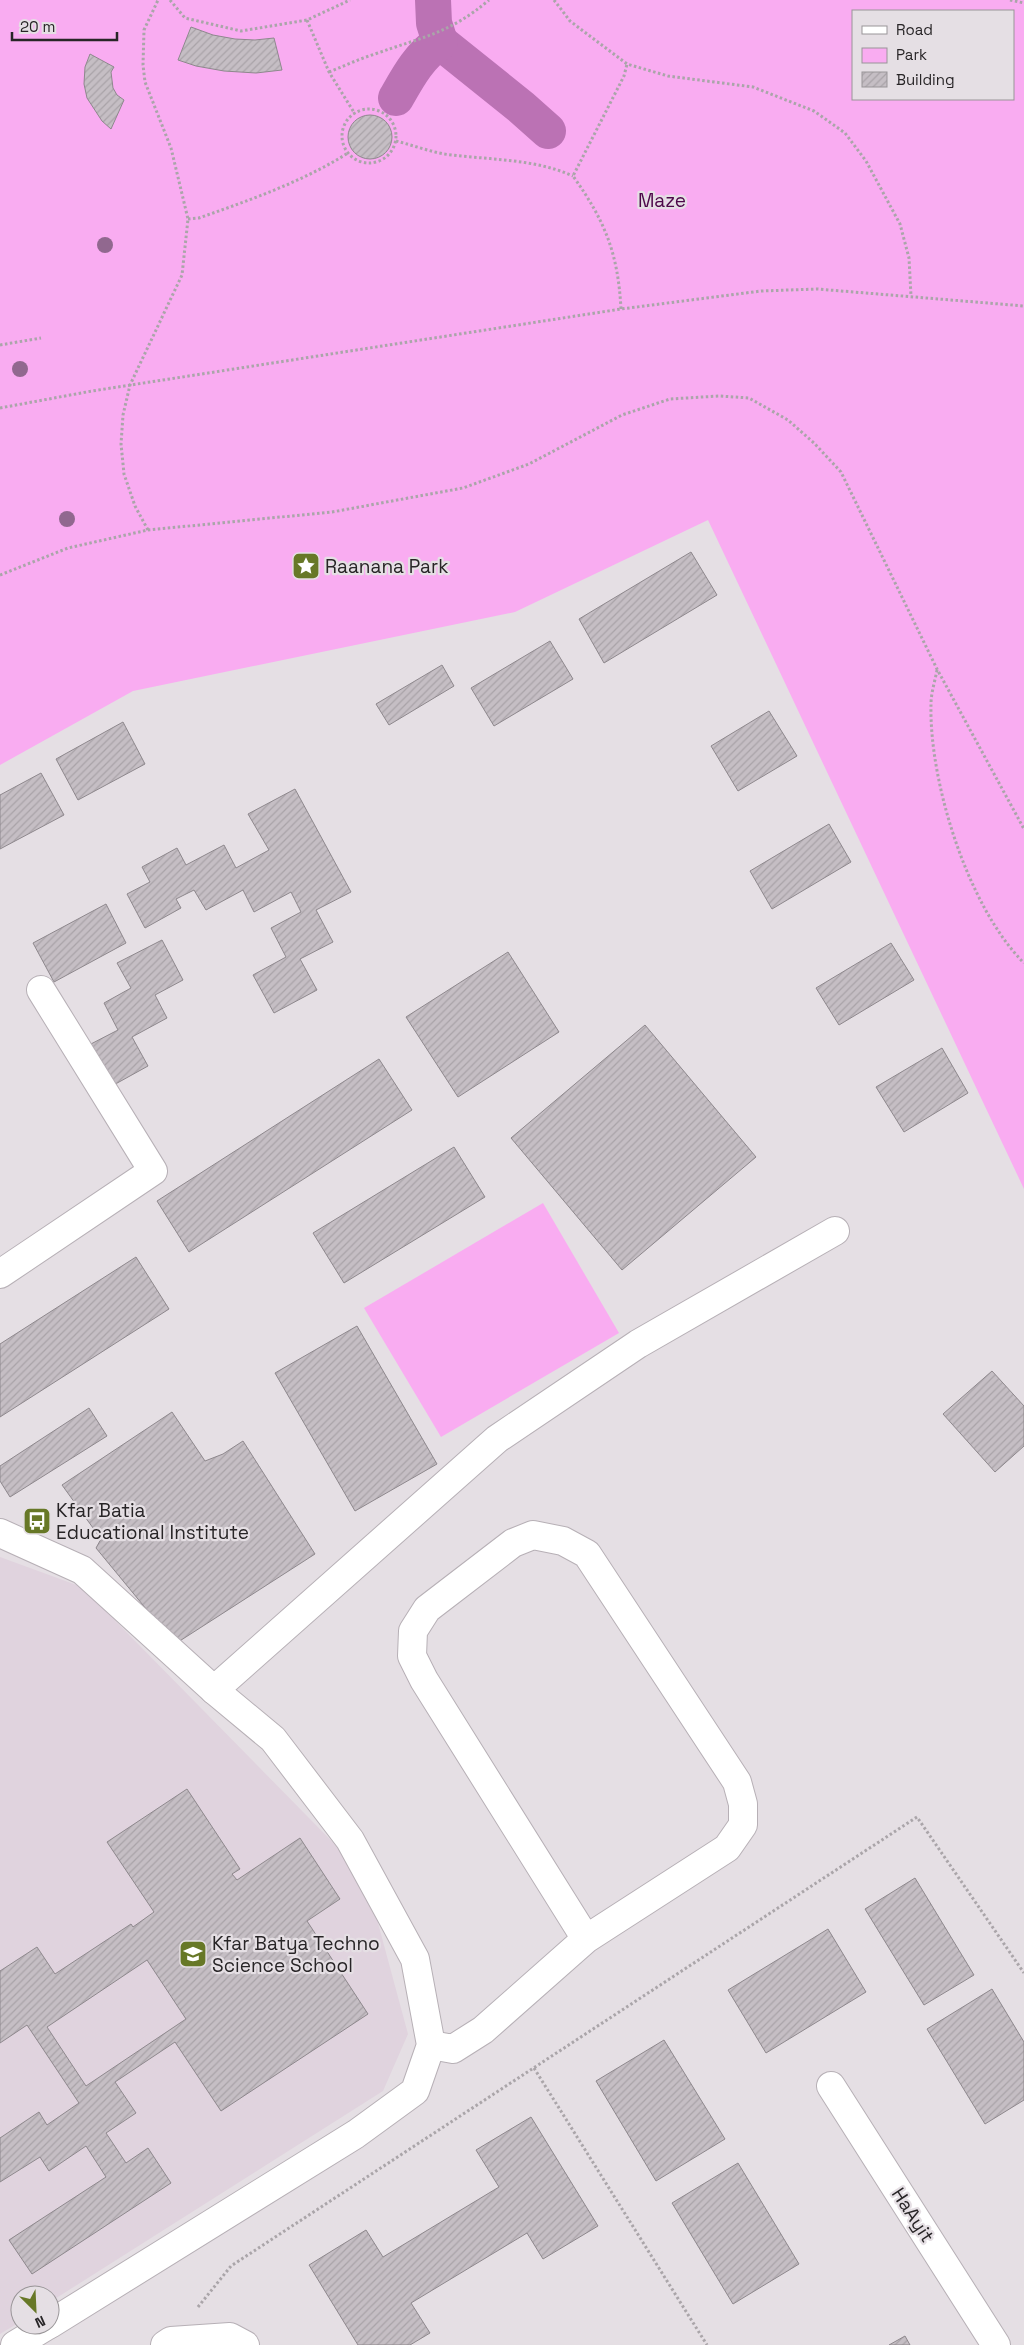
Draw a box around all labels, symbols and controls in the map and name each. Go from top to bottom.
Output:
scale bar [12,10,118,42]
legend [852,10,1014,100]
text: 20 m [20,17,55,36]
text: Road [896,20,933,39]
text: Park [896,45,927,64]
text: Building [896,70,955,89]
park label: Maze [638,188,686,213]
place icon: Raanana Park [291,551,321,581]
place label: Raanana Park [325,554,448,579]
place label: Kfar Batia Educational Institute [56,1498,249,1545]
bus stop icon: Kfar Batia Educational Institute [22,1506,52,1536]
place label: Kfar Batya Techno Science School [212,1931,380,1978]
school or university icon: Kfar Batya Techno Science School [178,1939,208,1969]
street label: HaAyit [886,2183,940,2247]
north arrow [10,2285,60,2335]
text: N [32,2312,48,2332]

